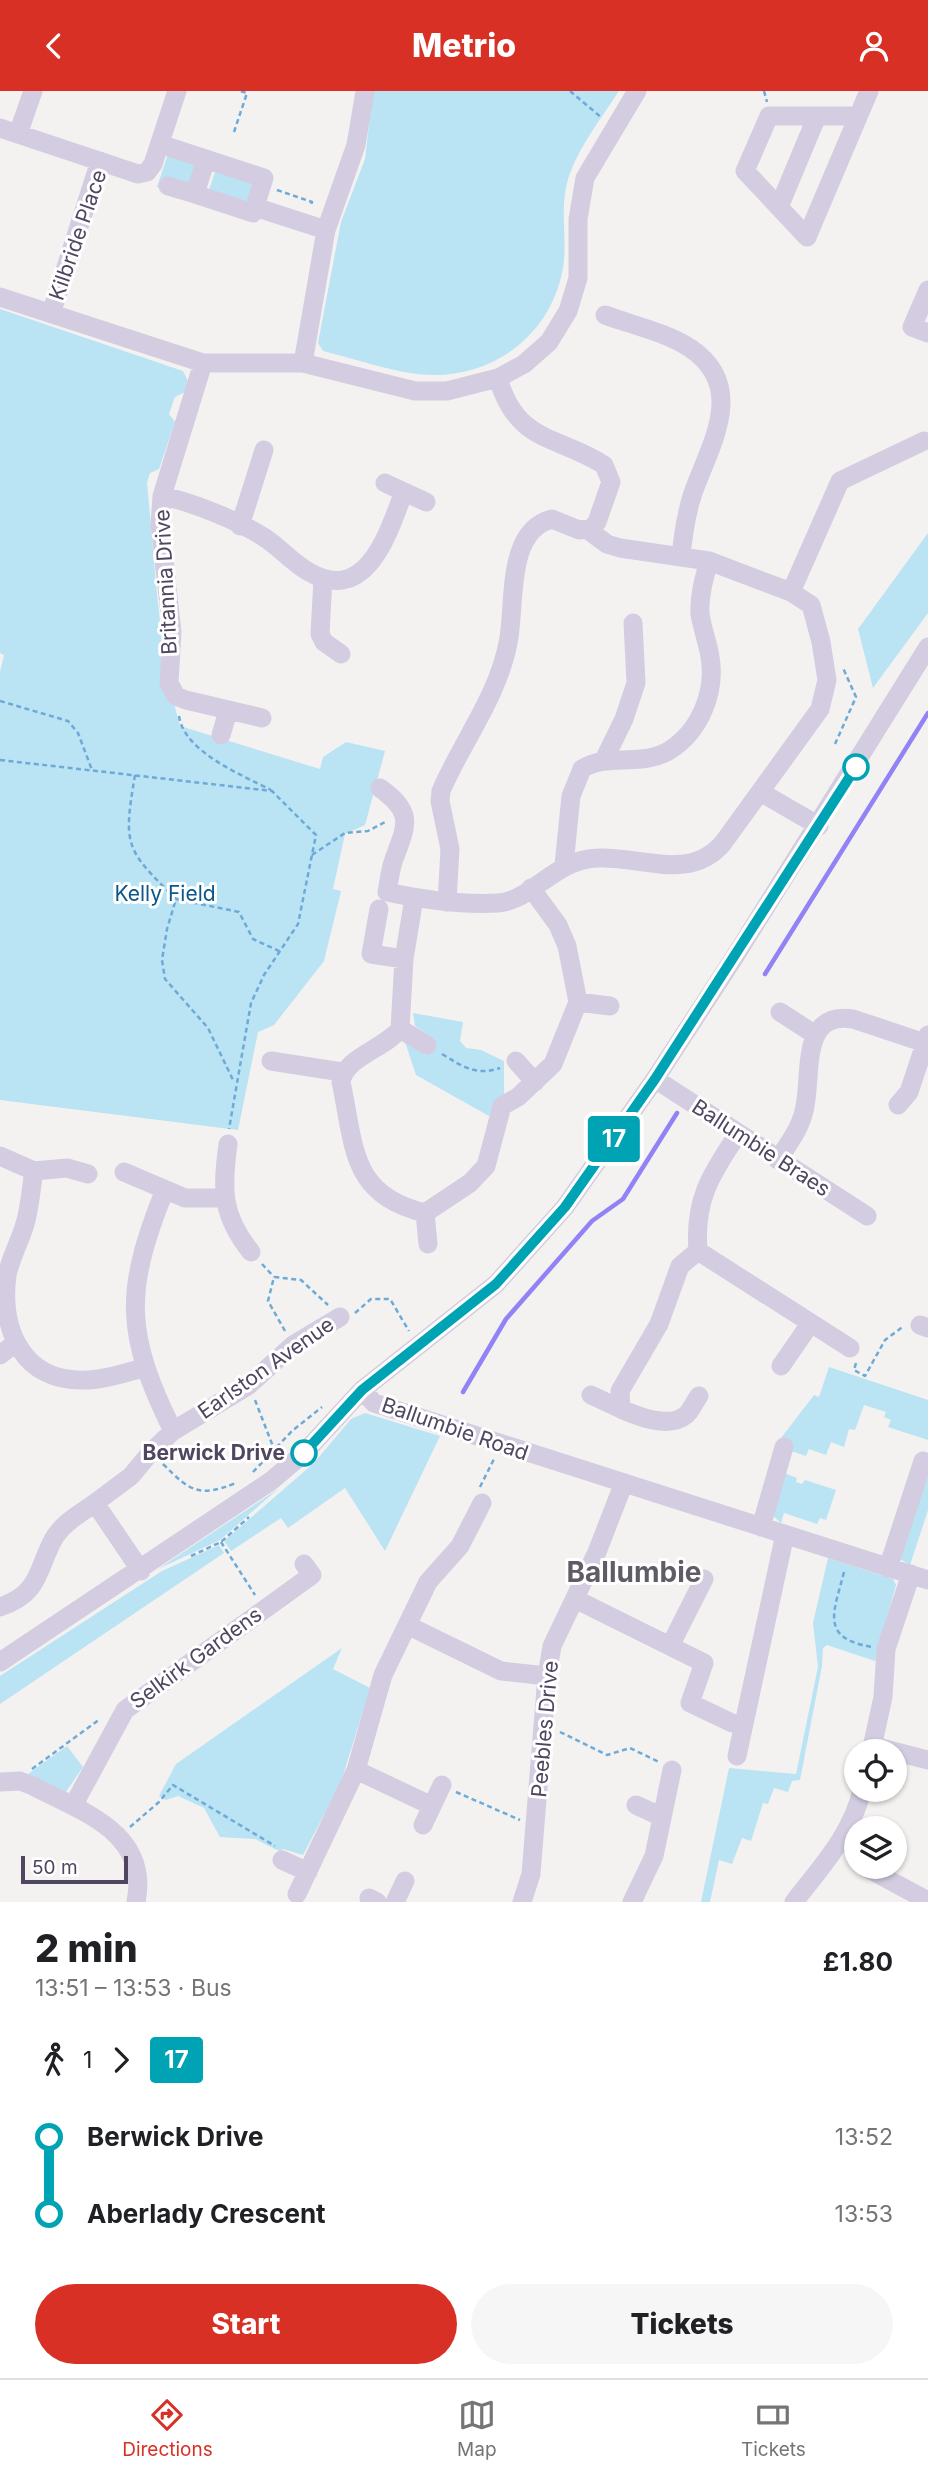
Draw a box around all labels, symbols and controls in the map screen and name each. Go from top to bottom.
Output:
text: Metrio [412,26,516,65]
icon: back [35,27,73,65]
icon: person [855,27,893,65]
street label: Kilbride Place [44,166,112,303]
street label: Britannia Drive [149,509,182,655]
unlabelled marker [843,754,869,780]
park label: Kelly Field [114,881,216,906]
street label: Ballumbie Braes [688,1094,835,1201]
line badge: 17 [582,1116,646,1162]
text: 17 [602,1124,626,1153]
street label: Earlston Avenue [193,1311,338,1424]
street label: Ballumbie Road [379,1392,532,1465]
place label: Berwick Drive [143,1440,285,1465]
marker: Berwick Drive [291,1440,317,1466]
district label: Ballumbie [567,1555,701,1589]
street label: Selkirk Gardens [125,1601,266,1714]
street label: Peebles Drive [526,1660,563,1798]
map controls [844,1739,907,1879]
button: locate [844,1739,907,1802]
button: layers [844,1816,907,1879]
scale bar [21,1853,128,1885]
text: 50 m [32,1856,78,1879]
text: 2 min [35,1925,138,1971]
text: £1.80 [823,1946,893,1977]
text: 13:51 – 13:53 · Bus [35,1974,232,2002]
icon: walk [35,2041,73,2079]
icon: forward [102,2041,140,2079]
text: 17 [164,2045,189,2074]
text: 1 [83,2046,92,2074]
text: Berwick Drive [87,2121,263,2152]
text: 13:52 [835,2123,893,2151]
text: Aberlady Crescent [87,2198,326,2229]
text: 13:53 [835,2200,893,2228]
button: Start [35,2284,457,2364]
button: Tickets [471,2284,893,2364]
tab: Directions [122,2396,213,2461]
tab: Map [457,2396,497,2461]
tab: Tickets [741,2396,806,2461]

